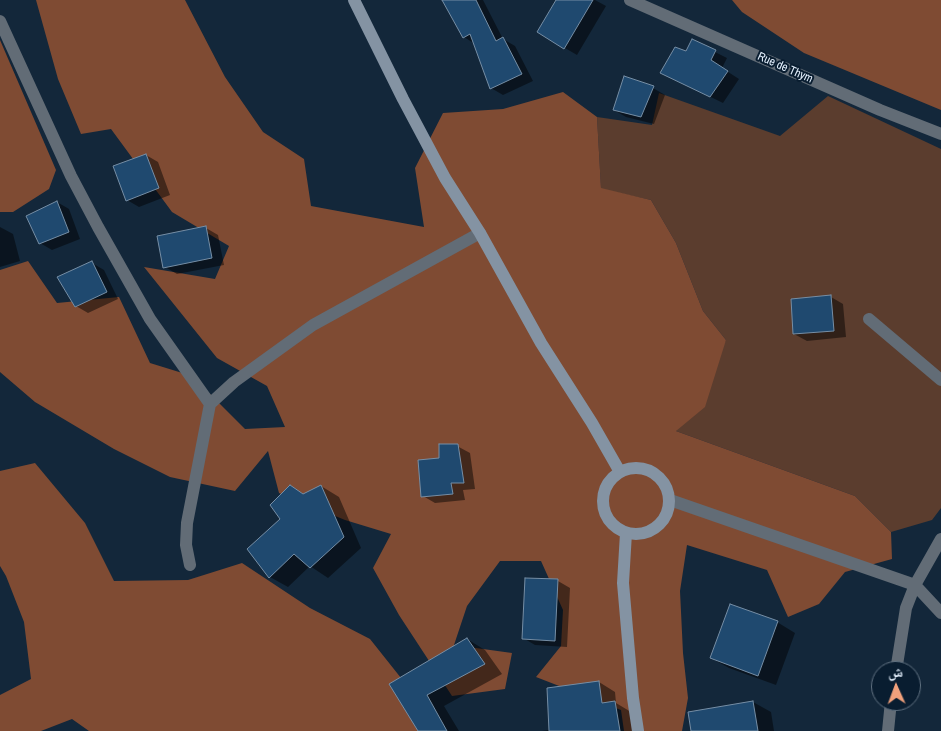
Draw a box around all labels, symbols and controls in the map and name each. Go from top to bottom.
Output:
street label: Rue de Thym [755,49,815,87]
north arrow [871,661,921,711]
text: ش [888,663,903,681]

